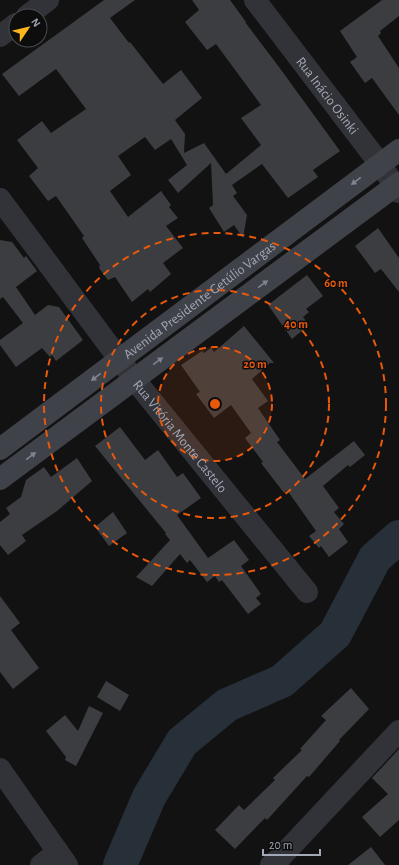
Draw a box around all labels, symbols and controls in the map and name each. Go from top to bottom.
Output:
north arrow [8,8,48,48]
text: N [29,16,42,29]
street label: Rua Inácio Osinki [293,55,361,137]
one-way arrow [351,177,362,185]
street label: Avenida Presidente Getúlio Vargas [121,239,278,362]
text: 60 m [324,277,348,289]
one-way arrow [257,280,268,288]
text: 40 m [284,318,308,330]
one-way arrow [152,357,163,365]
text: 20 m [243,358,267,370]
one-way arrow [91,373,101,381]
street label: Rua Vitória Monte Castelo [130,378,229,496]
centre of rings [208,397,222,411]
one-way arrow [26,451,37,460]
scale bar [263,831,320,857]
text: 20 m [269,839,292,851]

